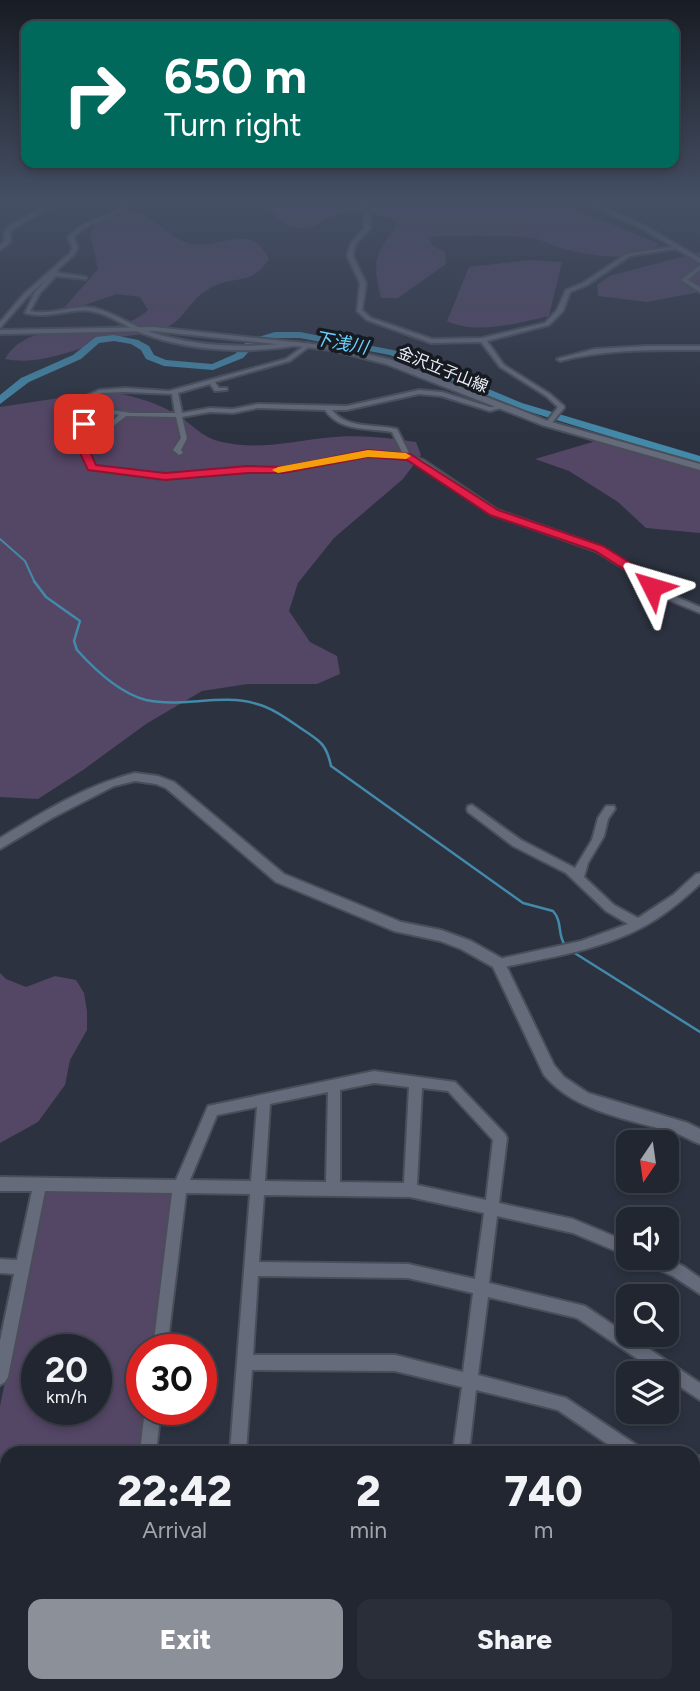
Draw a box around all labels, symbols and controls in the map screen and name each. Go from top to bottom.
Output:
text: 650 m [164,46,307,105]
icon: right [49,49,140,140]
text: Turn right [164,106,302,144]
water label: 下浅川 [312,327,372,359]
street label: 金沢立子山線 [395,343,491,396]
pin [54,394,114,454]
icon: arrive [65,405,103,443]
position arrow [615,550,689,624]
north arrow [616,1130,679,1194]
map controls [616,1130,679,1424]
button: sound [616,1207,679,1270]
button: search [616,1284,679,1347]
speed limit sign: 30 [126,1334,217,1425]
text: 20 [45,1349,88,1391]
button: layers [616,1361,679,1424]
text: km/h [46,1386,87,1408]
text: 22:42 [117,1466,232,1517]
text: 2 [356,1466,381,1517]
text: 740 [505,1466,583,1517]
text: Arrival [142,1516,207,1544]
text: min [349,1516,387,1544]
text: m [534,1516,553,1544]
button: Exit [28,1599,343,1679]
button: Share [357,1599,672,1679]

